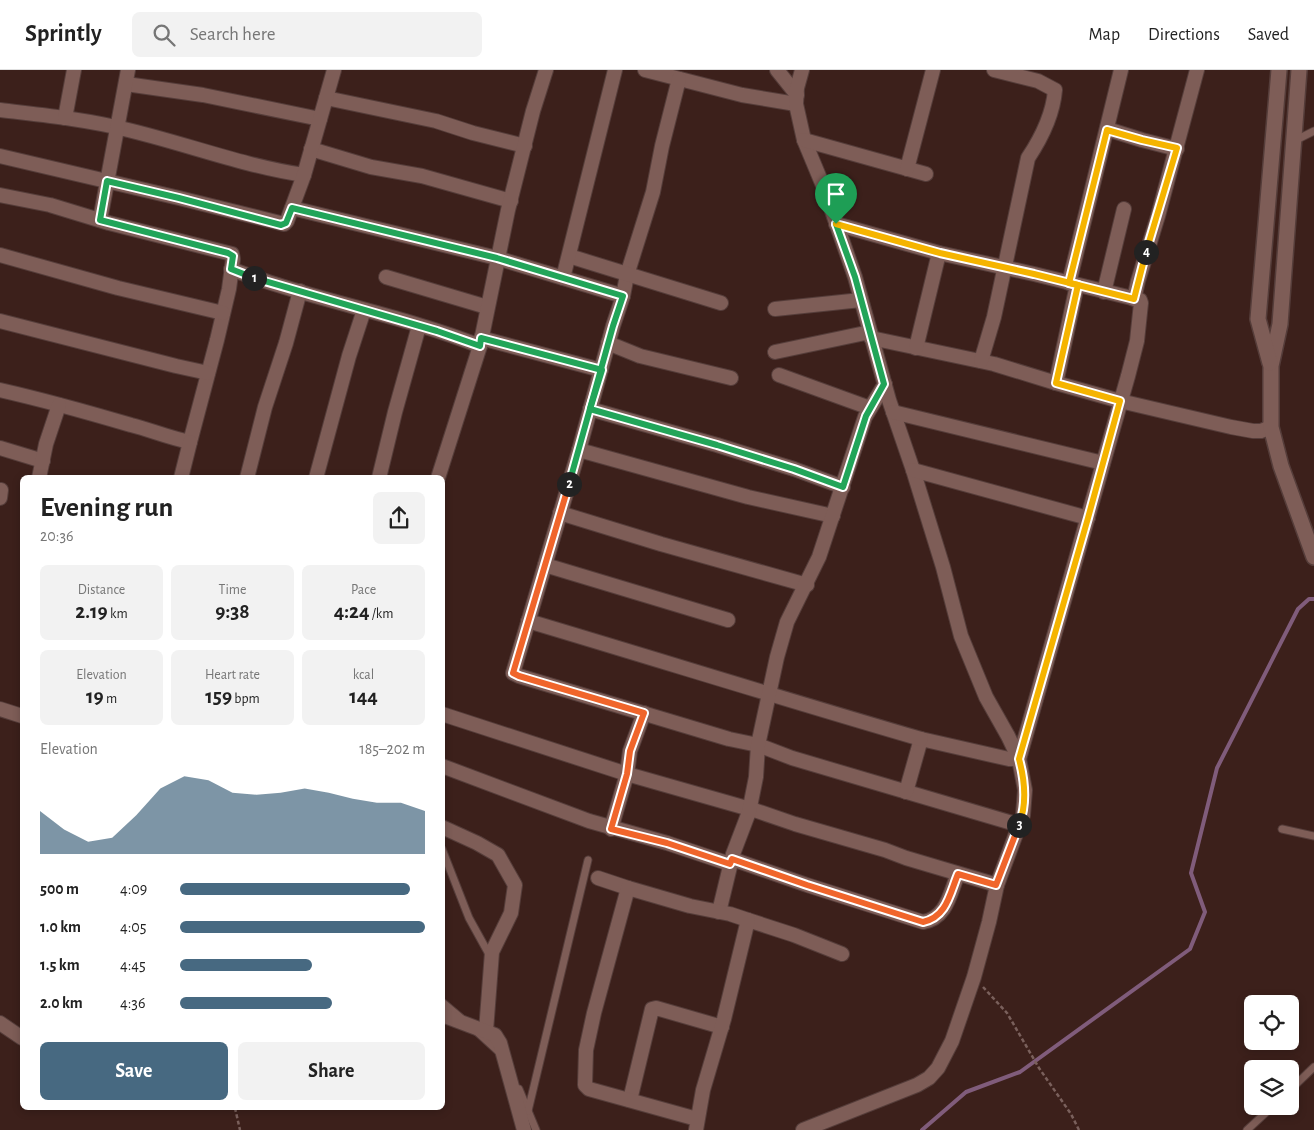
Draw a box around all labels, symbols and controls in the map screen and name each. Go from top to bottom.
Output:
search box [132,12,482,57]
icon: search [150,21,178,49]
text: Sprintly [25,22,102,46]
text: Search here [190,25,276,44]
text: Map [1089,26,1120,44]
text: Directions [1148,26,1220,44]
text: Saved [1248,26,1289,44]
pin [815,173,857,224]
icon: arrive [822,180,850,208]
pin: 4 [1134,240,1158,264]
text: 4 [1143,245,1150,259]
pin: 1 [242,266,266,290]
text: 1 [252,271,257,285]
pin: 2 [556,472,582,496]
text: 2 [566,477,573,491]
button: share [373,492,425,544]
text: Evening run [40,494,173,522]
text: 20:36 [40,528,74,544]
text: Distance [78,583,125,597]
text: Time [219,583,246,597]
text: Pace [351,583,376,597]
text: 2.19 [75,601,108,622]
text: 9:38 [215,601,250,622]
text: 4:24 [334,601,369,622]
text: km [108,607,128,621]
text: /km [369,607,393,621]
text: Elevation [76,668,127,682]
text: Heart rate [205,668,260,682]
text: kcal [353,668,374,682]
text: 19 [86,686,104,707]
text: 159 [205,686,232,707]
text: 144 [349,686,378,707]
text: m [104,692,117,706]
text: bpm [232,692,260,706]
text: Elevation [40,741,98,757]
text: 185–202 m [359,741,425,757]
pin: 3 [1006,812,1032,838]
text: 3 [1016,818,1023,832]
text: 500 m [40,881,79,897]
text: 4:09 [120,881,147,897]
text: 1.0 km [40,919,81,935]
text: 4:05 [120,919,147,935]
text: 1.5 km [40,957,80,973]
text: 4:45 [120,957,146,973]
text: 2.0 km [40,995,83,1011]
text: 4:36 [120,995,145,1011]
map controls [1244,995,1299,1115]
button: locate [1244,995,1299,1050]
button: Save [40,1042,228,1100]
button: Share [238,1042,425,1100]
button: layers [1244,1060,1299,1115]

